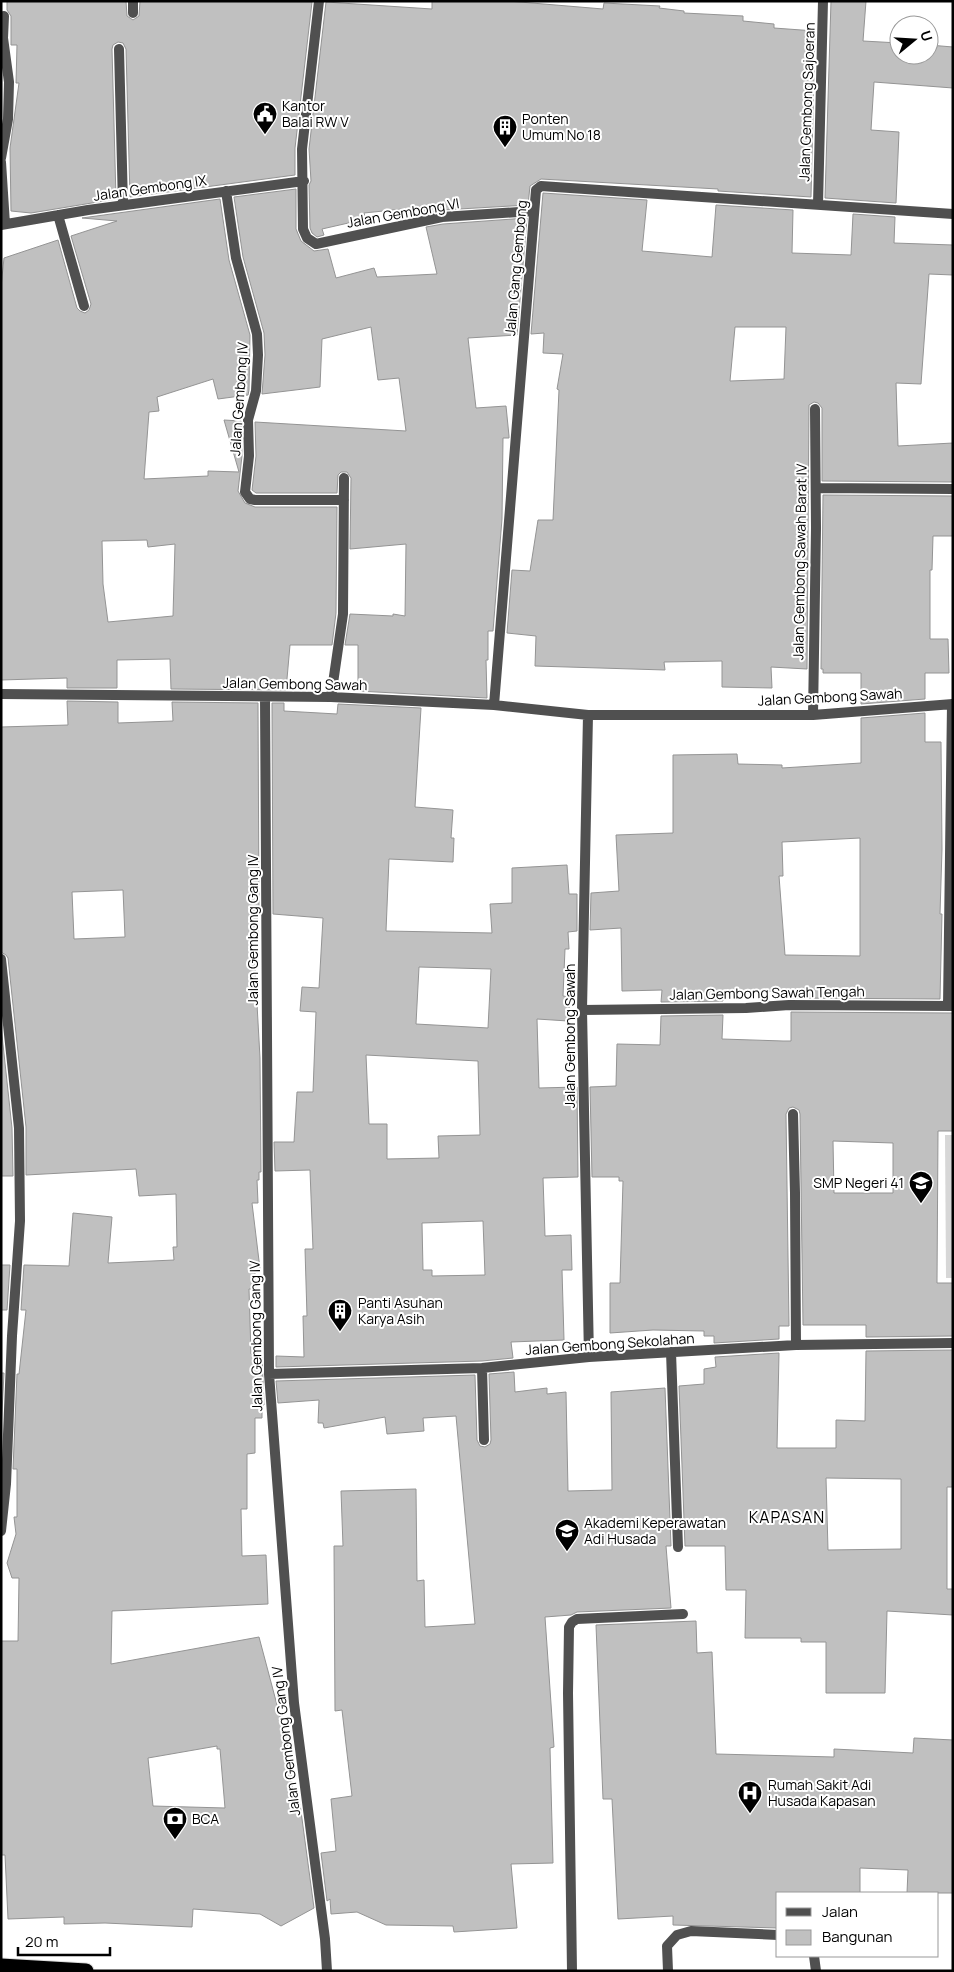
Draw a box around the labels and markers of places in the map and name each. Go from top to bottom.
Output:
place label: Kantor Balai RW V [282,96,349,131]
public building icon: Kantor Balai RW V [252,101,278,135]
place label: Ponten Umum No 18 [522,109,601,144]
building icon: Ponten Umum No 18 [492,114,518,148]
school or university icon: SMP Negeri 41 [908,1170,934,1204]
place label: SMP Negeri 41 [813,1173,904,1192]
place label: Panti Asuhan Karya Asih [358,1293,443,1328]
building icon: Panti Asuhan Karya Asih [327,1298,353,1332]
place label: Akademi Keperawatan Adi Husada [584,1513,726,1548]
school or university icon: Akademi Keperawatan Adi Husada [554,1518,580,1552]
place label: Rumah Sakit Adi Husada Kapasan [768,1775,876,1810]
hospital icon: Rumah Sakit Adi Husada Kapasan [737,1780,763,1814]
bank icon: BCA [162,1806,188,1840]
place label: BCA [192,1809,219,1828]

